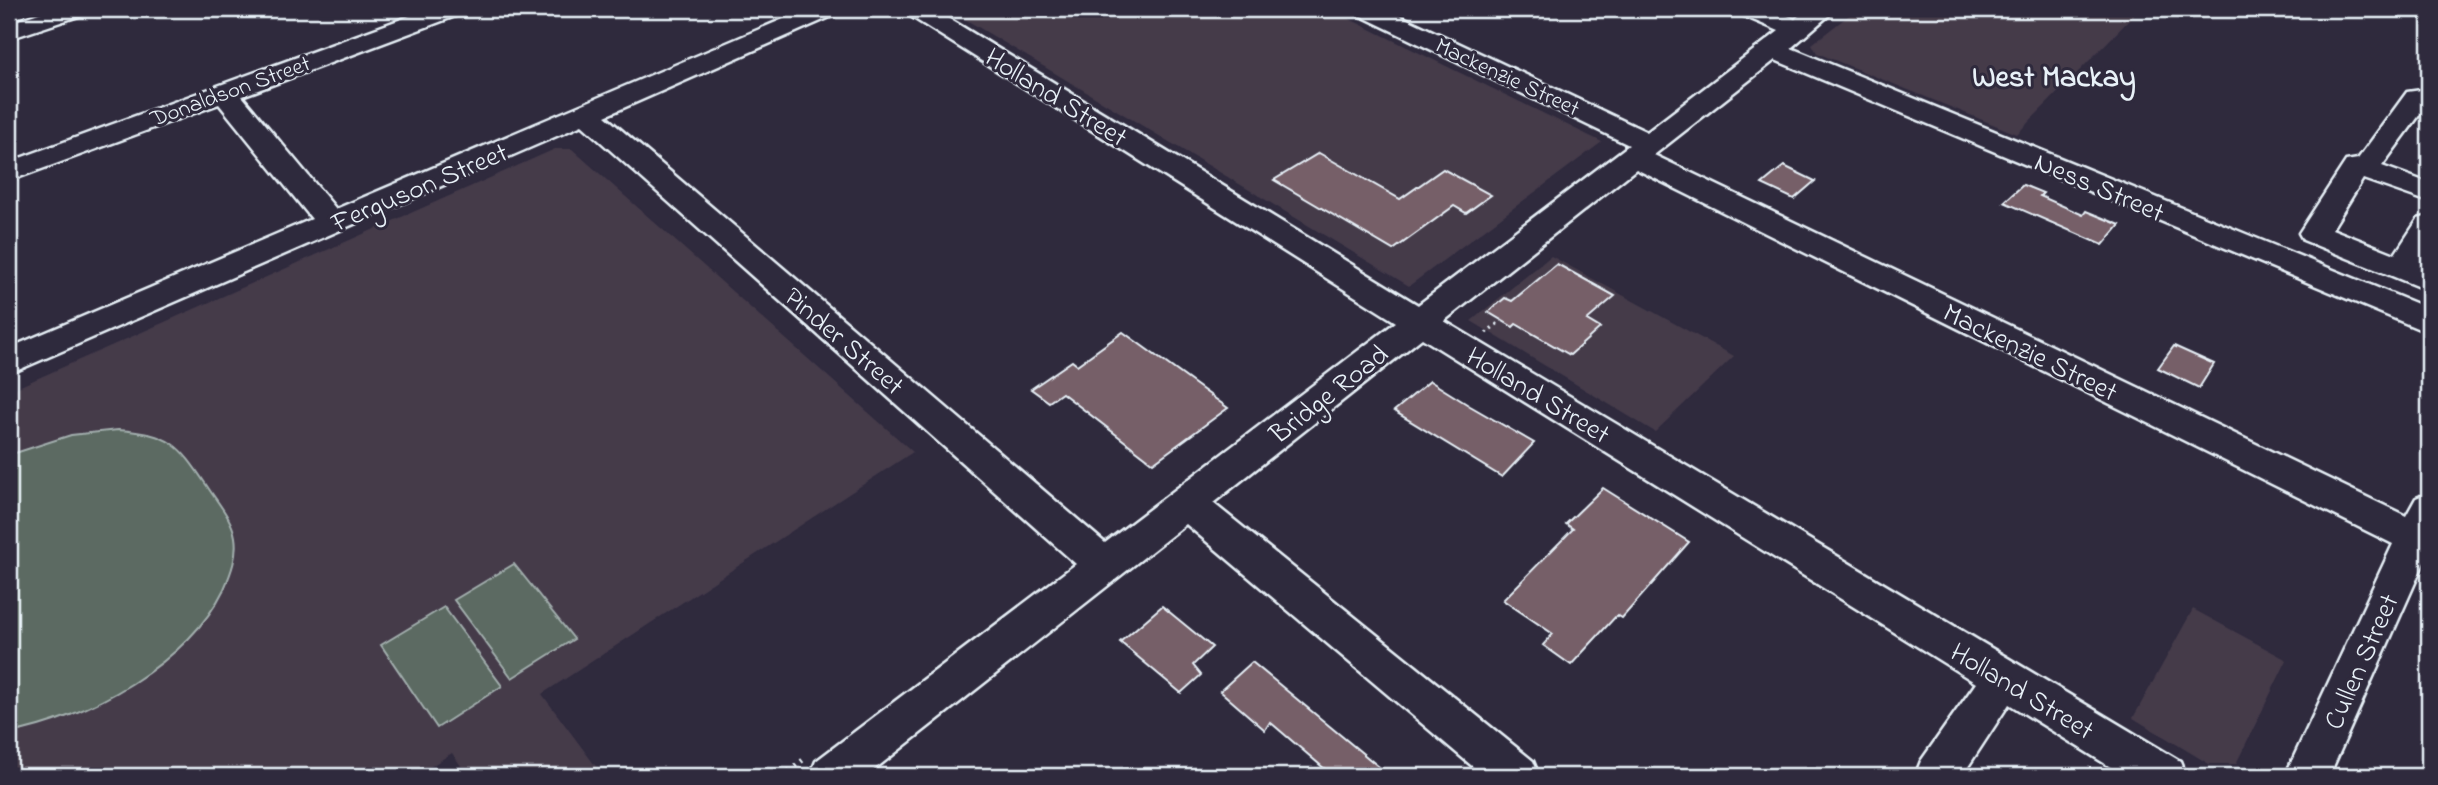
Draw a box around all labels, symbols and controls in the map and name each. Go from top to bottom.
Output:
street label: Mackenzie Street [1429,30,1585,126]
street label: Holland Street [976,39,1135,159]
street label: Donaldson Street [145,48,316,137]
district label: West Mackay [1972,57,2136,101]
street label: Ferguson Street [325,134,515,245]
street label: Ness Street [2027,143,2170,235]
street label: Pinder Street [773,279,912,407]
street label: Mackenzie Street [1935,294,2124,414]
street label: Bridge Road [1261,336,1399,456]
street label: Holland Street [1457,338,1617,456]
street label: Cullen Street [2315,588,2411,737]
street label: Holland Street [1941,634,2101,752]

